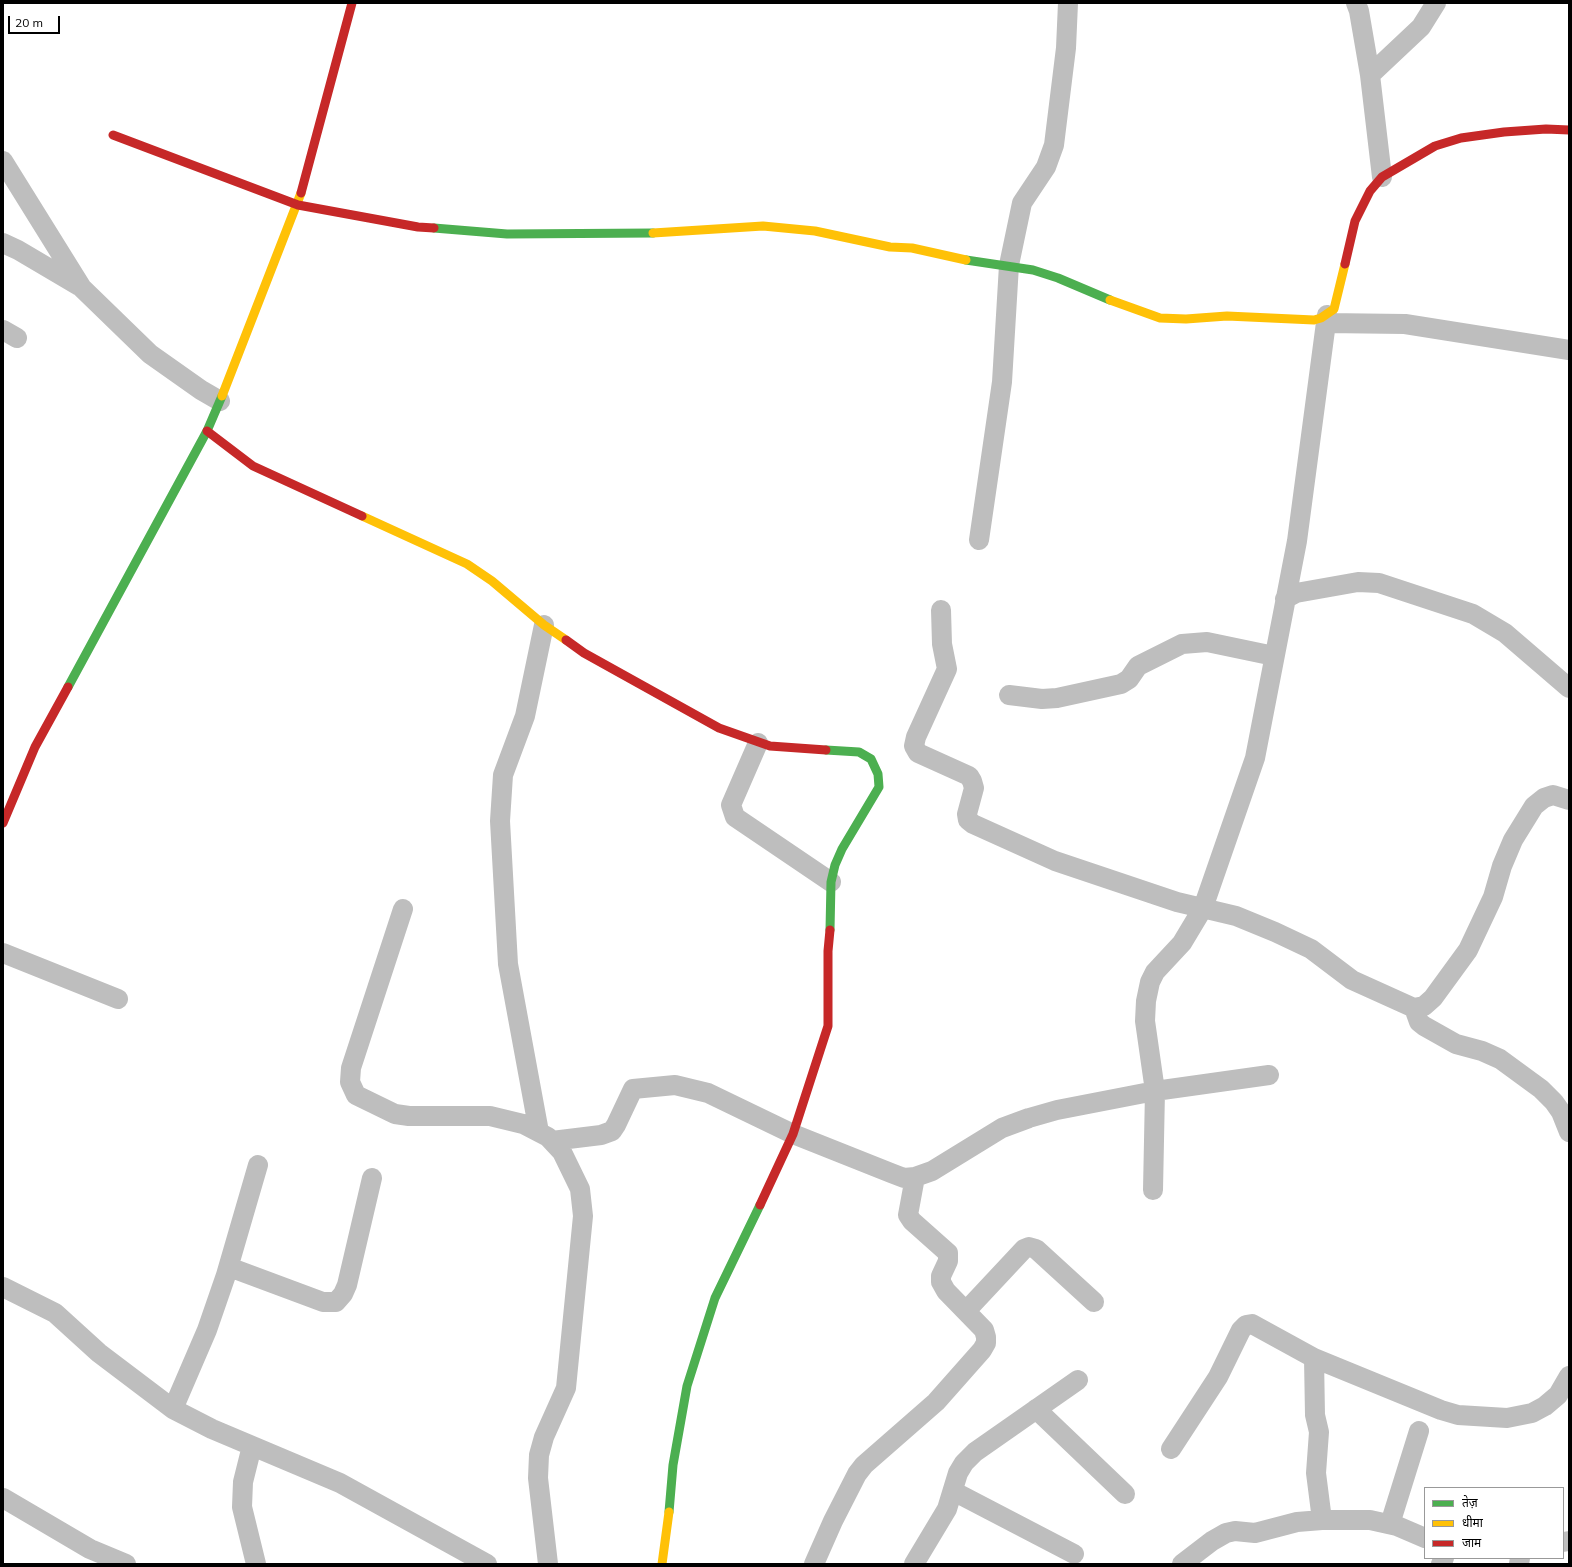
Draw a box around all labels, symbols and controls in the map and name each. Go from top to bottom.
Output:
scale bar [10,8,62,34]
text: 20 m [15,15,43,30]
legend [1424,1487,1564,1559]
text: तेज़ [1462,1495,1478,1510]
text: धीमा [1462,1515,1483,1530]
text: जाम [1462,1535,1481,1550]

